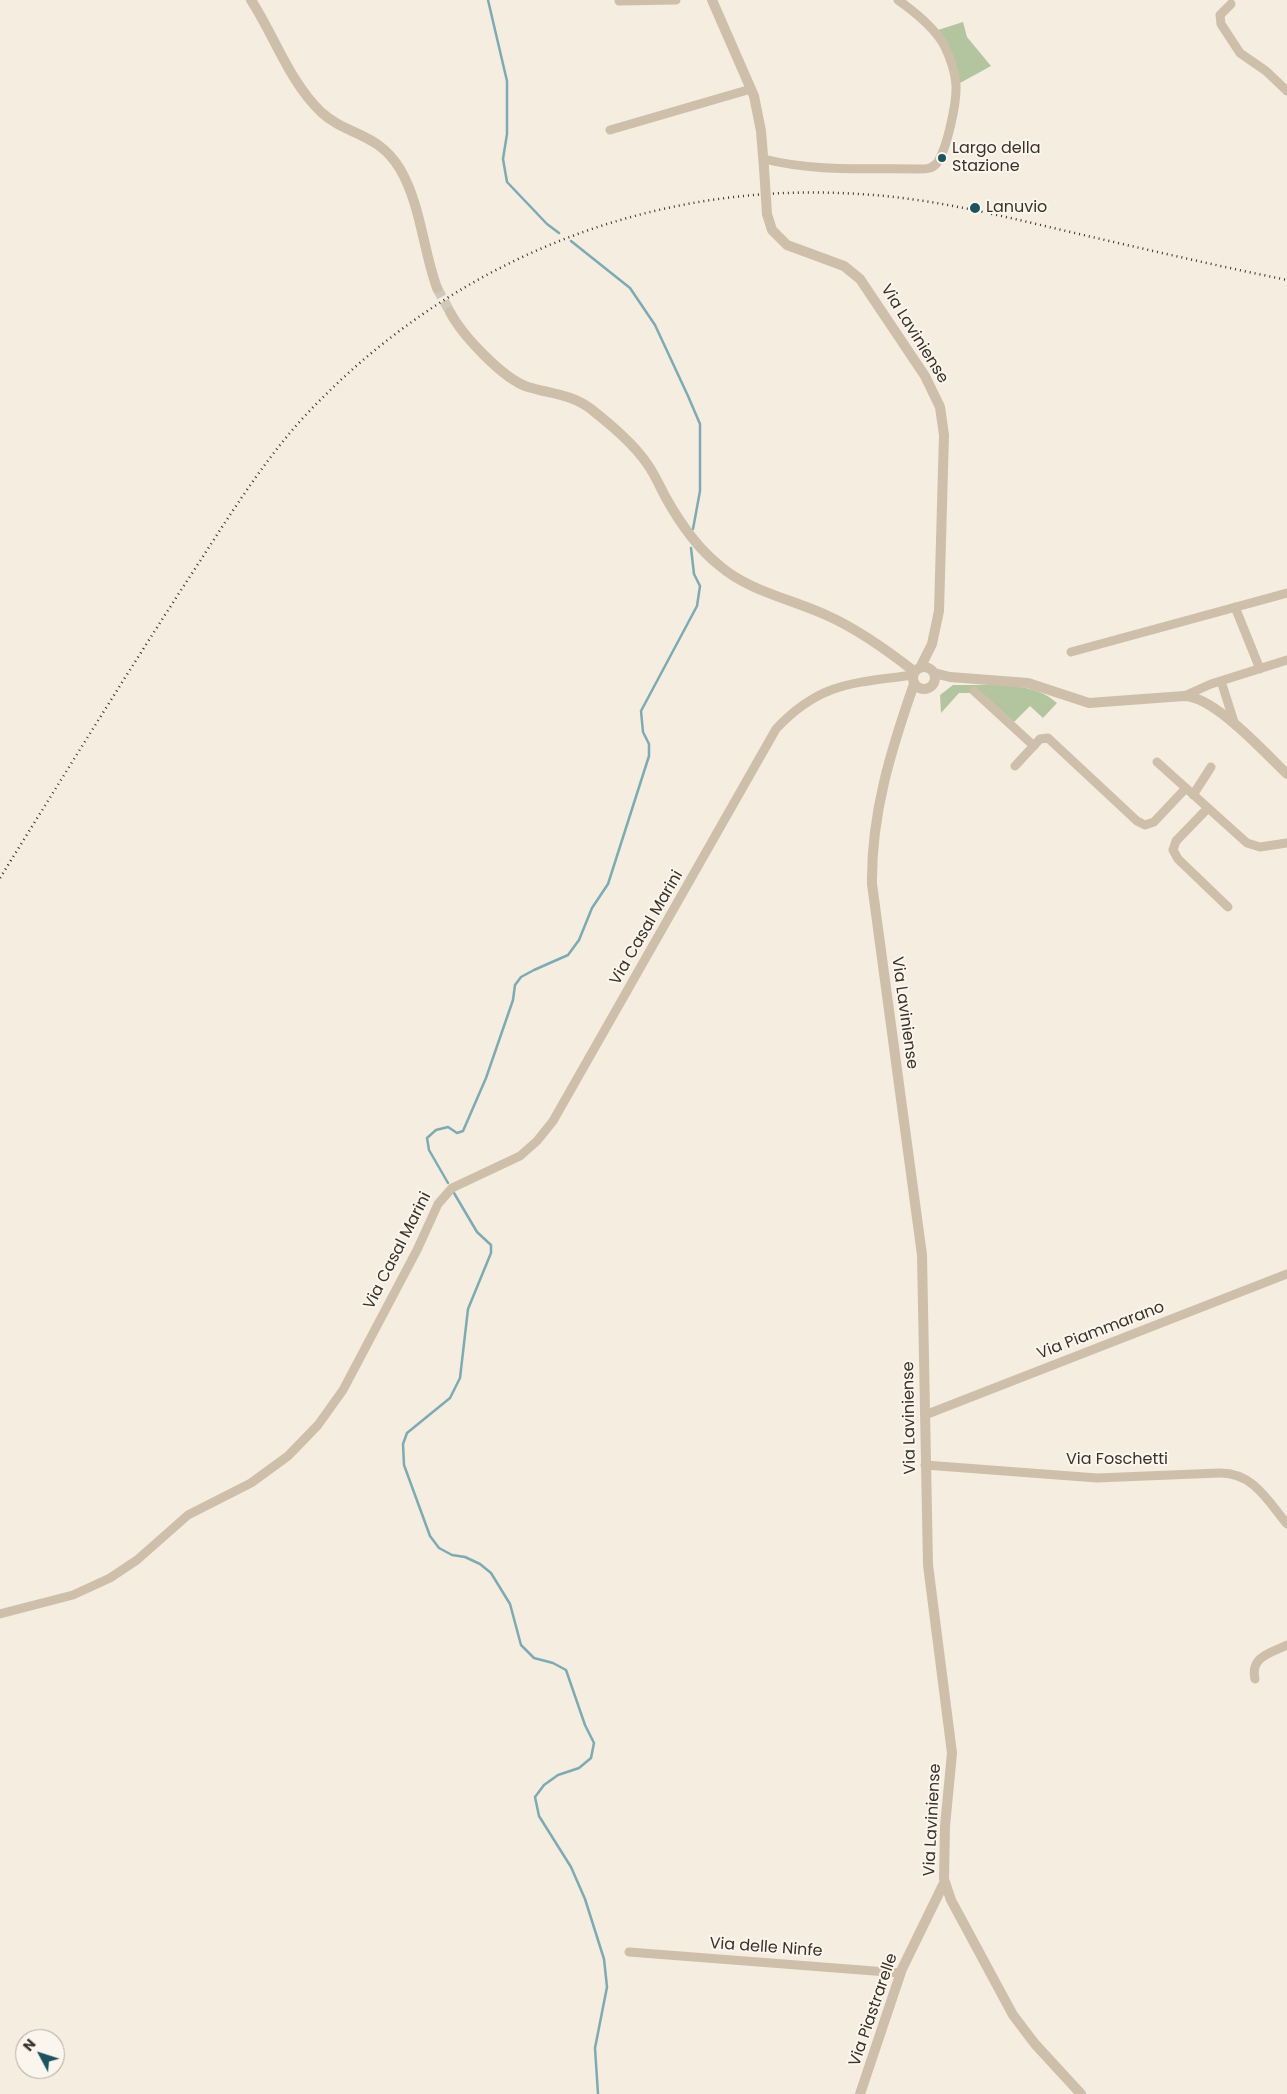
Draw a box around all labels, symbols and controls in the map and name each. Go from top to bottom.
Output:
place label: Largo della Stazione [952,139,1040,177]
marker: Largo della Stazione [936,152,948,164]
place label: Lanuvio [986,198,1047,218]
marker: Lanuvio [968,201,982,215]
street label: Via Laviniense [876,281,952,387]
street label: Via Casal Marini [606,867,688,989]
street label: Via Laviniense [887,956,921,1070]
street label: Via Casal Marini [360,1189,436,1313]
street label: Via Piammarano [1035,1298,1167,1364]
street label: Via Laviniense [899,1361,921,1475]
street label: Via Foschetti [1066,1450,1168,1470]
street label: Via Laviniense [920,1763,946,1877]
street label: Via delle Ninfe [709,1934,823,1962]
street label: Via Piastrarelle [846,1951,902,2069]
north arrow [15,2029,65,2079]
text: N [18,2035,40,2055]

